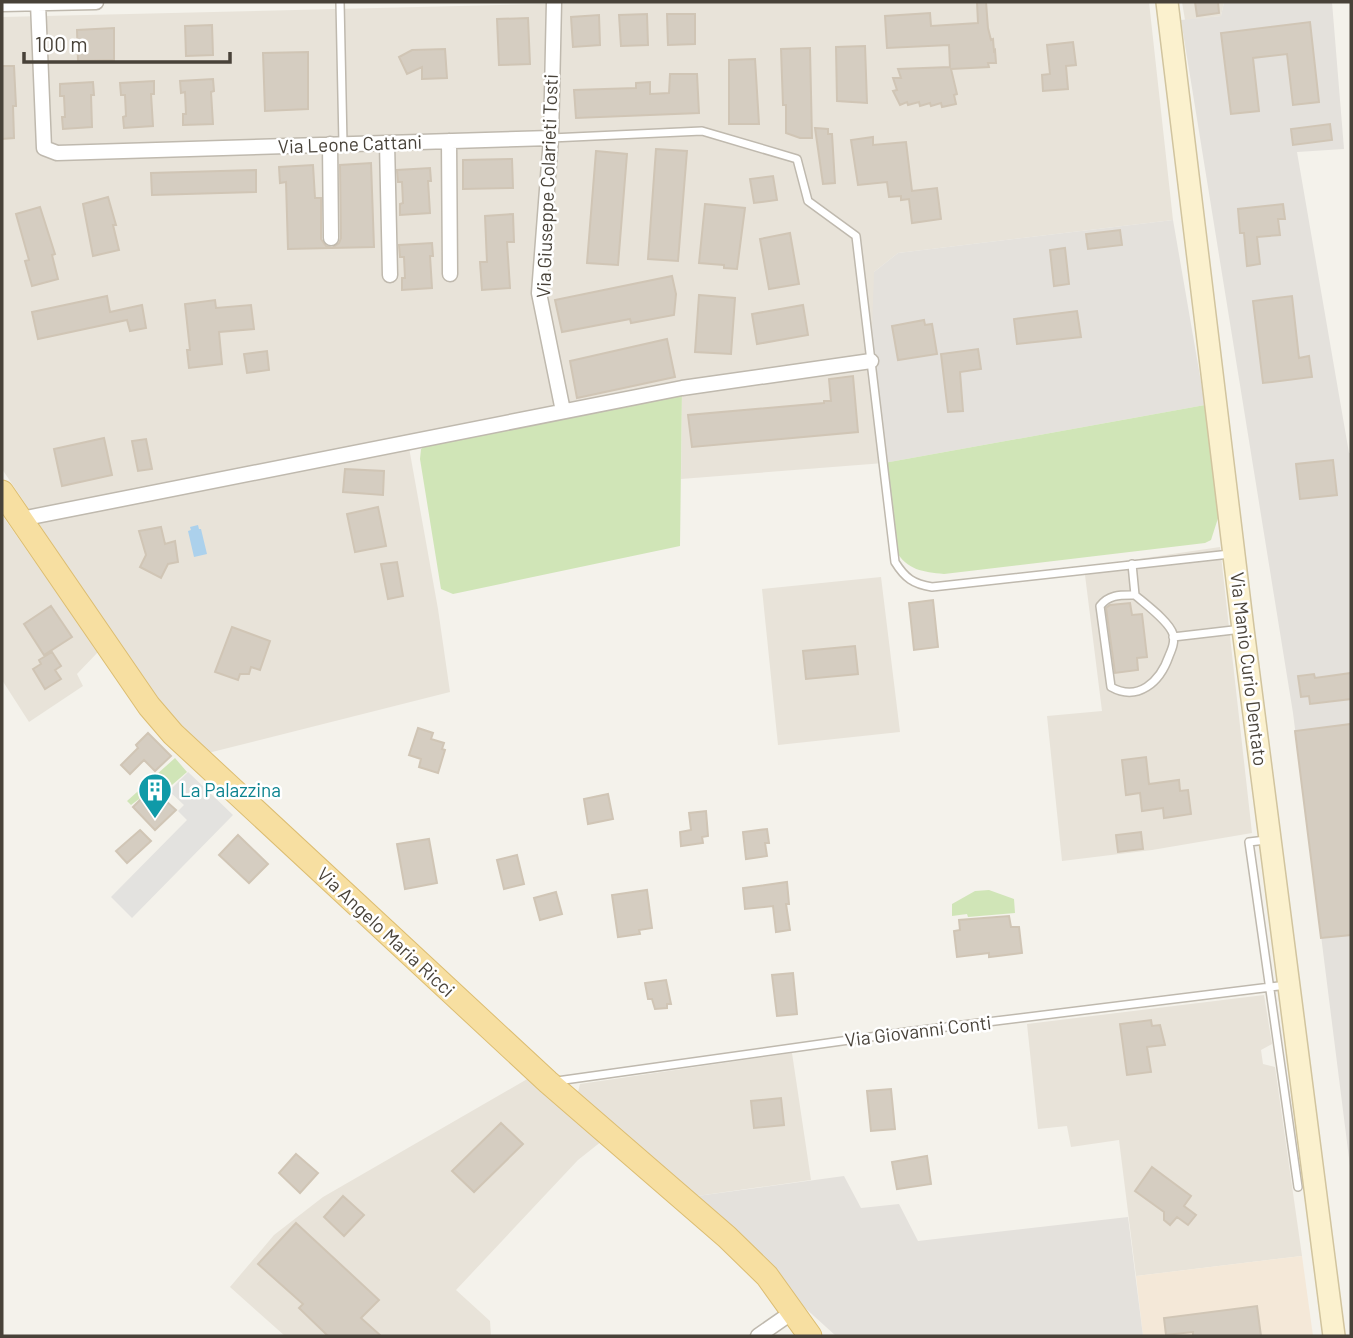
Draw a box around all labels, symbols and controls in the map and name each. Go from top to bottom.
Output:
scale bar [24,21,231,65]
text: 100 m [35,31,88,56]
street label: Via Giuseppe Colarieti Tosti [531,74,562,298]
street label: Via Leone Cattani [277,129,423,158]
street label: Via Manio Curio Dentato [1226,571,1273,767]
building icon: La Palazzina [136,771,174,820]
place label: La Palazzina [180,778,281,801]
street label: Via Angelo Maria Ricci [313,862,460,1001]
street label: Via Giovanni Conti [843,1010,993,1051]

